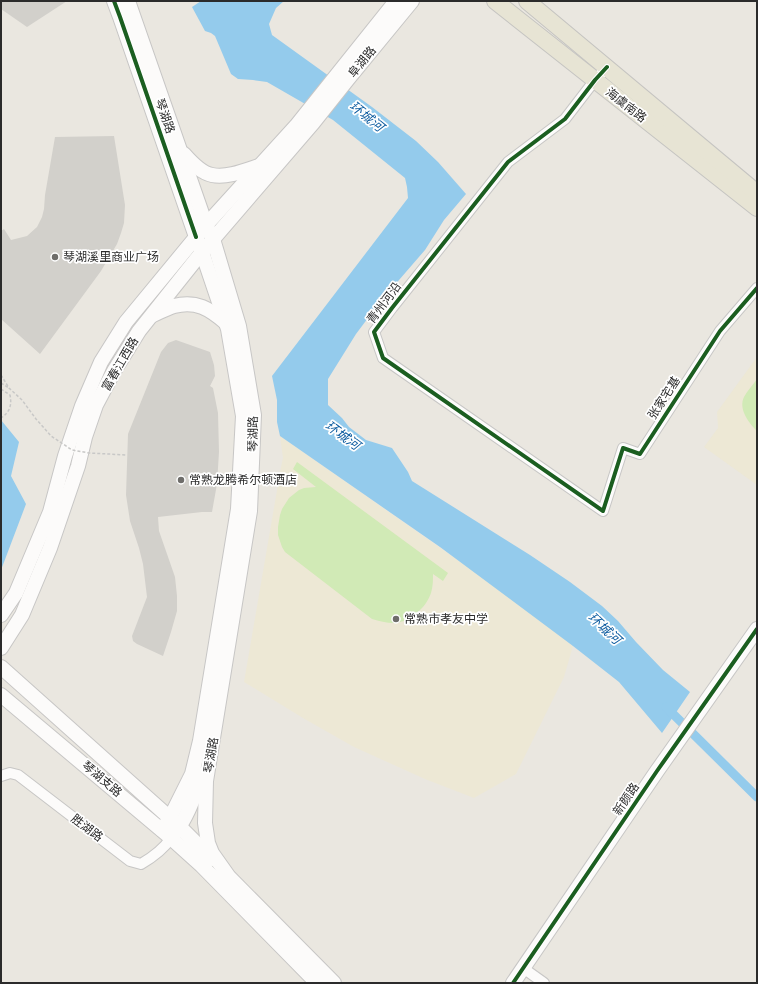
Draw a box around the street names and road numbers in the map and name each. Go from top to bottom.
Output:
street label: 阜湖路 [345,44,379,80]
street label: 海虞南路 [603,85,649,125]
street label: 琴湖路 [153,97,177,135]
street label: 青州河沿 [364,280,404,326]
street label: 富春江西路 [99,335,141,393]
street label: 张家宅基 [645,374,683,422]
street label: 琴湖路 [246,416,260,452]
street label: 琴湖路 [201,736,221,774]
street label: 琴湖支路 [79,758,125,800]
street label: 新颜路 [610,780,642,818]
street label: 胜湖路 [68,812,106,844]

